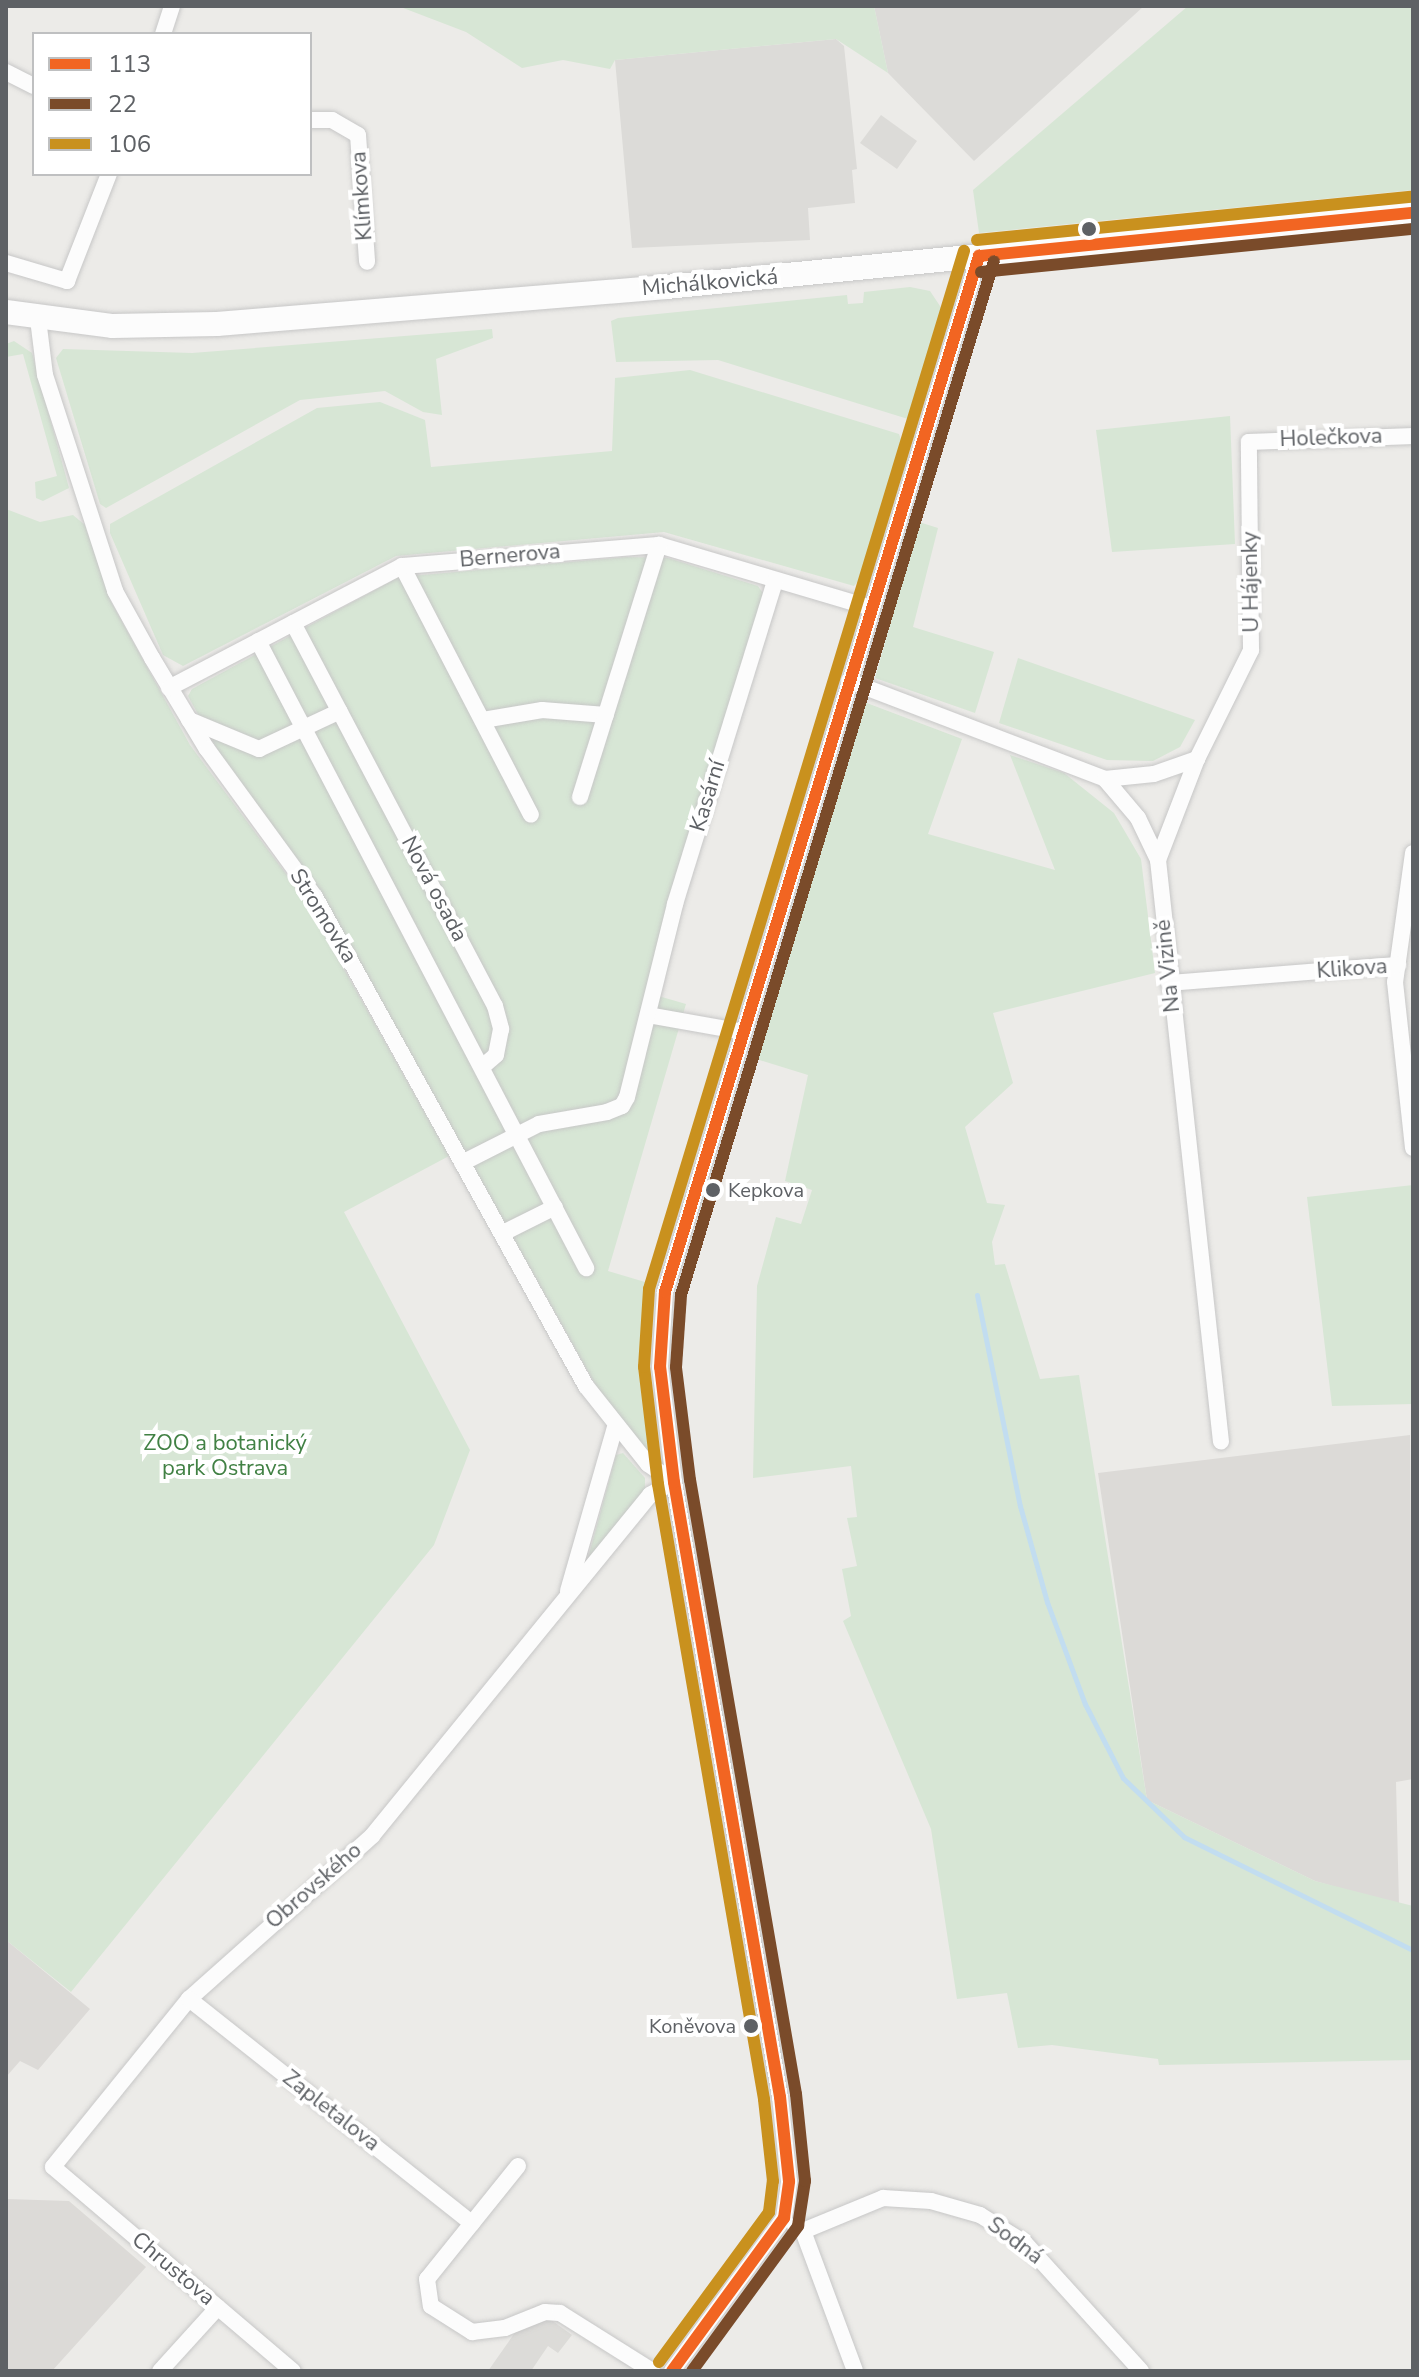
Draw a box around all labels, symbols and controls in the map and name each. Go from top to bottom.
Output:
legend [32,32,312,176]
text: 113 [108,48,151,80]
text: 22 [108,88,137,120]
text: 106 [108,128,151,160]
street label: Klímkova [346,150,378,242]
unlabelled marker [1081,221,1097,237]
street label: Michálkovická [641,264,779,302]
street label: Holečkova [1279,423,1383,453]
street label: U Hájenky [1237,531,1265,633]
street label: Bernerova [458,538,562,574]
street label: Kasární [685,757,731,835]
street label: Nová osada [395,832,473,946]
street label: Stromovka [284,864,362,968]
street label: Na Vizině [1150,918,1186,1014]
street label: Klikova [1316,953,1388,985]
place label: Kepkova [728,1178,804,1202]
marker: Kepkova [705,1182,721,1198]
park label: ZOO a botanický park Ostrava [143,1430,307,1482]
street label: Obrovského [261,1837,367,1935]
place label: Koněvova [649,2014,736,2038]
marker: Koněvova [743,2018,759,2034]
street label: Zapletalova [277,2065,385,2157]
street label: Sodná [982,2212,1048,2270]
street label: Chrustova [126,2227,220,2311]

